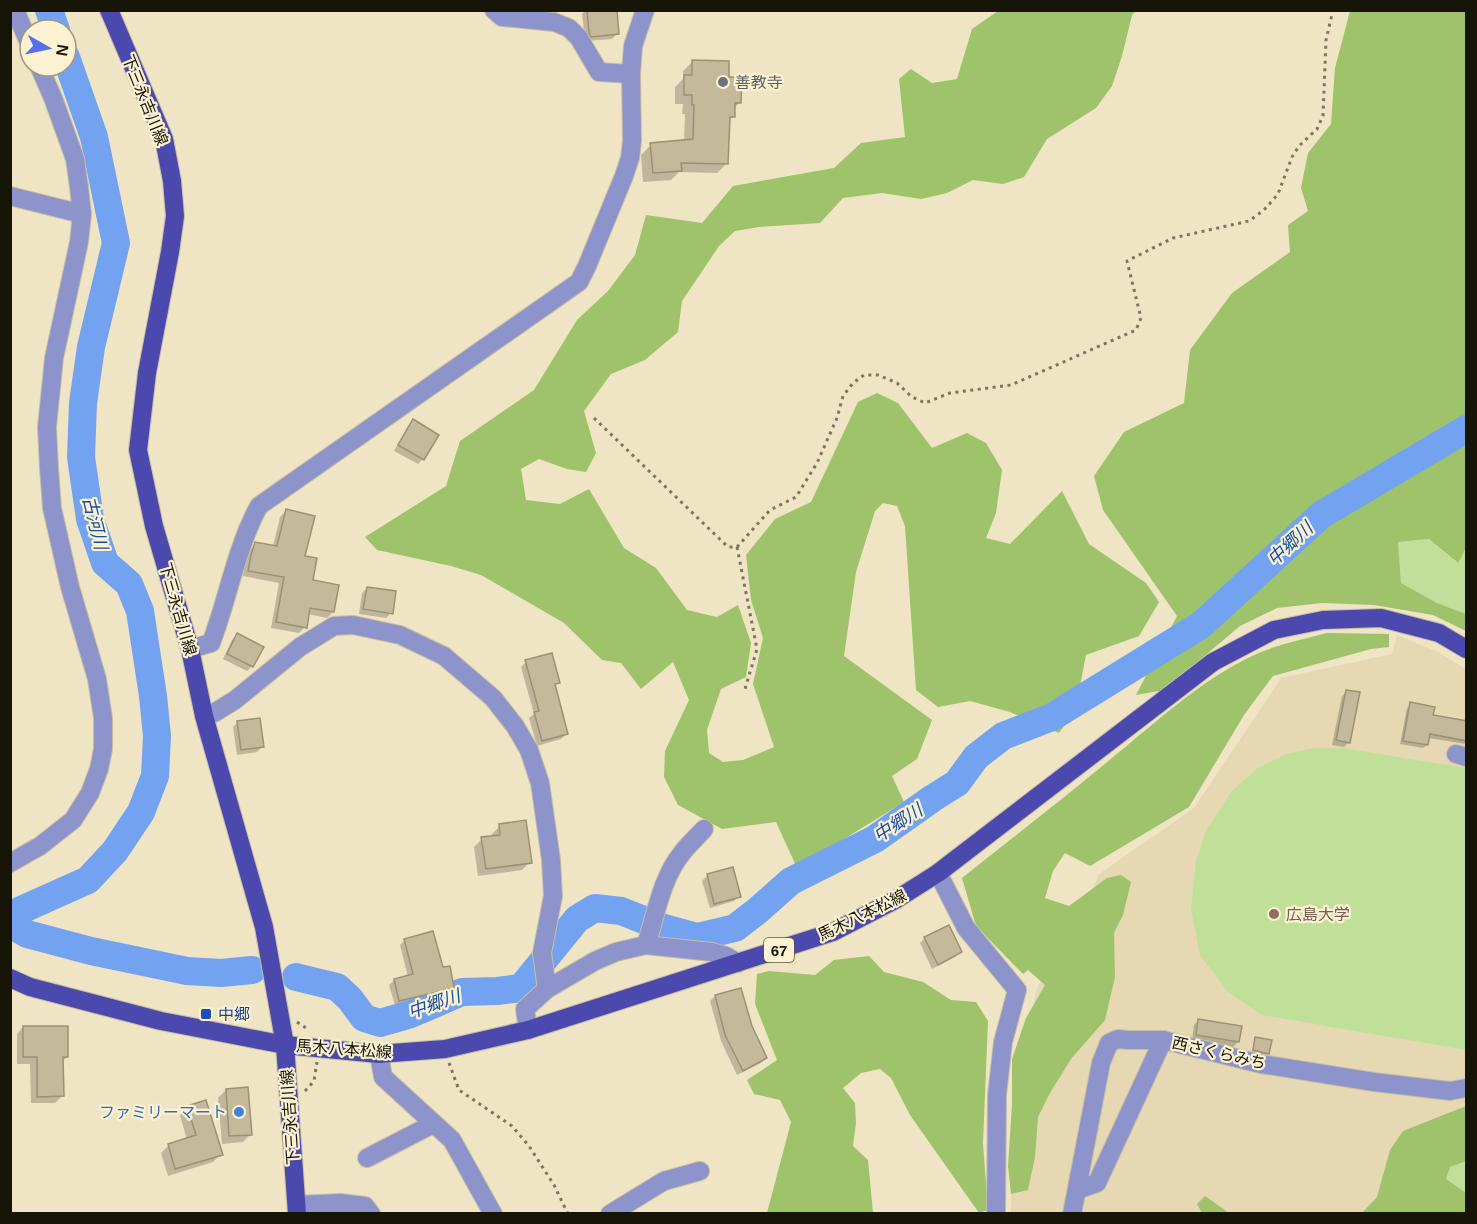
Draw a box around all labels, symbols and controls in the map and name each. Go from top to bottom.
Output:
north arrow [18,18,78,78]
text: N [53,43,72,57]
street label: 下三永吉川線 [119,52,171,148]
place label: 善教寺 [735,74,783,91]
marker: 善教寺 [716,75,730,89]
water label: 古河川 [79,494,112,554]
water label: 中郷川 [1263,517,1318,570]
street label: 下三永吉川線 [157,561,199,657]
water label: 中郷川 [870,799,928,846]
street label: 馬木八本松線 [815,886,909,944]
place label: 広島大学 [1286,906,1350,923]
marker: 広島大学 [1267,907,1281,921]
road number: 67 [764,938,794,962]
water label: 中郷川 [405,985,465,1022]
place label: 中郷 [218,1006,250,1023]
marker: 中郷 [199,1007,213,1021]
street label: 西さくらみち [1170,1034,1268,1072]
street label: 馬木八本松線 [296,1037,392,1061]
street label: 下三永吉川線 [278,1069,302,1165]
place label: ファミリーマート [99,1104,227,1121]
marker: ファミリーマート [232,1105,246,1119]

